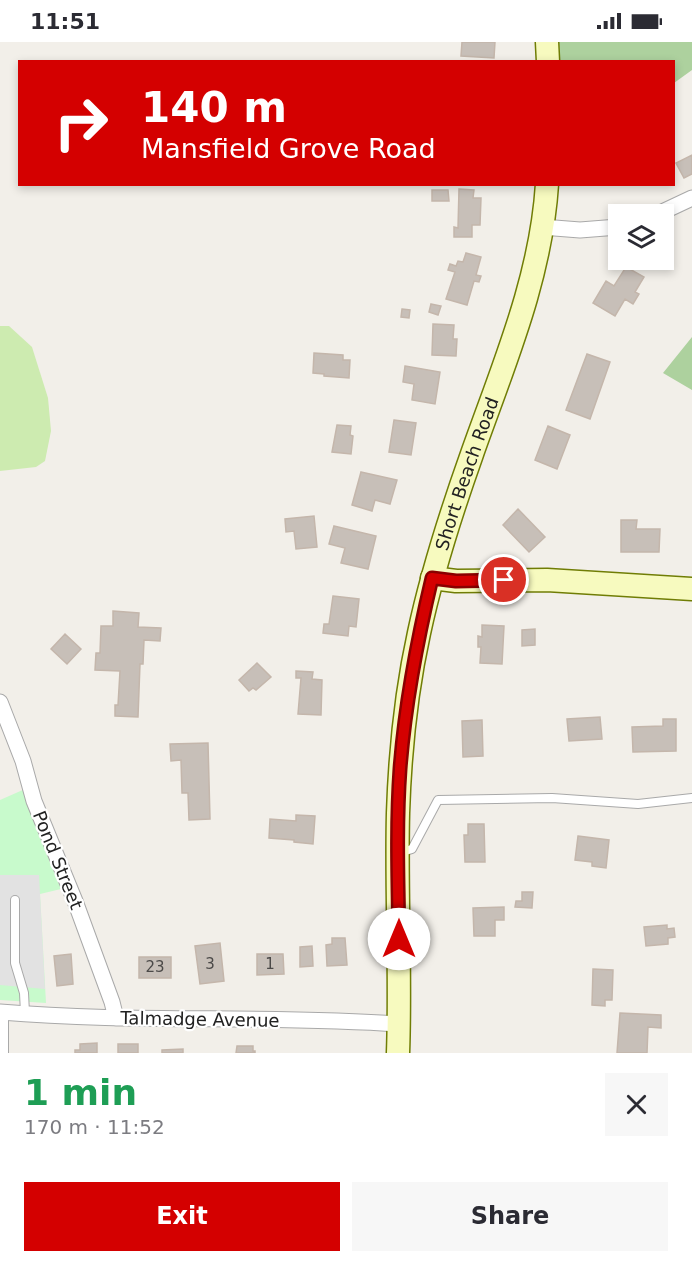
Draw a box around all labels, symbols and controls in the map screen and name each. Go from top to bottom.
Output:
text: 11:51 [30,9,100,34]
text: 140 m [141,83,287,132]
icon: right [42,84,120,162]
text: Mansfield Grove Road [141,133,436,164]
map controls [608,204,674,270]
button: layers [608,204,674,270]
street label: Short Beach Road [430,394,502,553]
pin [478,554,529,605]
icon: arrive [487,563,520,596]
street label: Pond Street [29,808,87,912]
position arrow [367,907,431,971]
house number: 3 [205,955,215,973]
house number: 1 [265,955,275,973]
house number: 23 [145,958,165,976]
street label: Talmadge Avenue [119,1007,280,1031]
text: 1 min [24,1072,137,1113]
button: close [605,1073,668,1136]
text: 170 m · 11:52 [24,1115,165,1139]
button: Exit [24,1182,340,1251]
button: Share [352,1182,668,1251]

